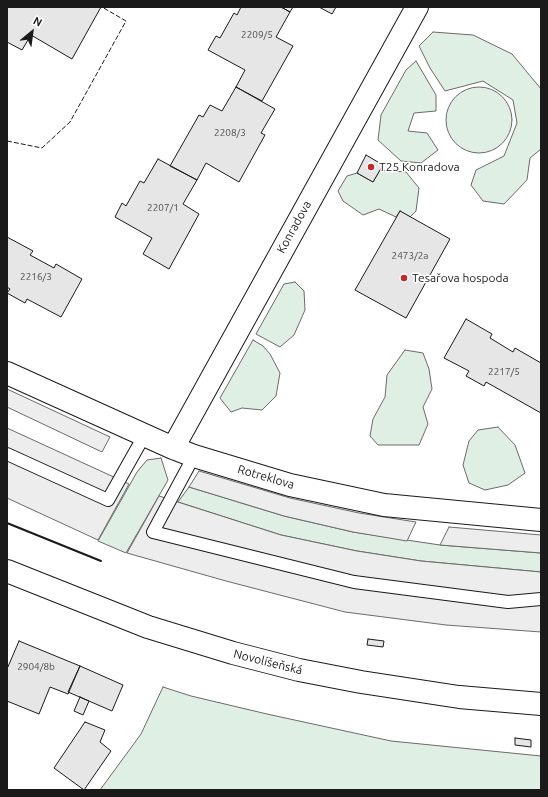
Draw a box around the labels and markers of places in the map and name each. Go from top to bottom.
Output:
place label: T25 Konradova [379,160,460,174]
marker: T25 Konradova [366,162,376,172]
place label: Tesařova hospoda [412,271,509,285]
marker: Tesařova hospoda [399,273,409,283]

